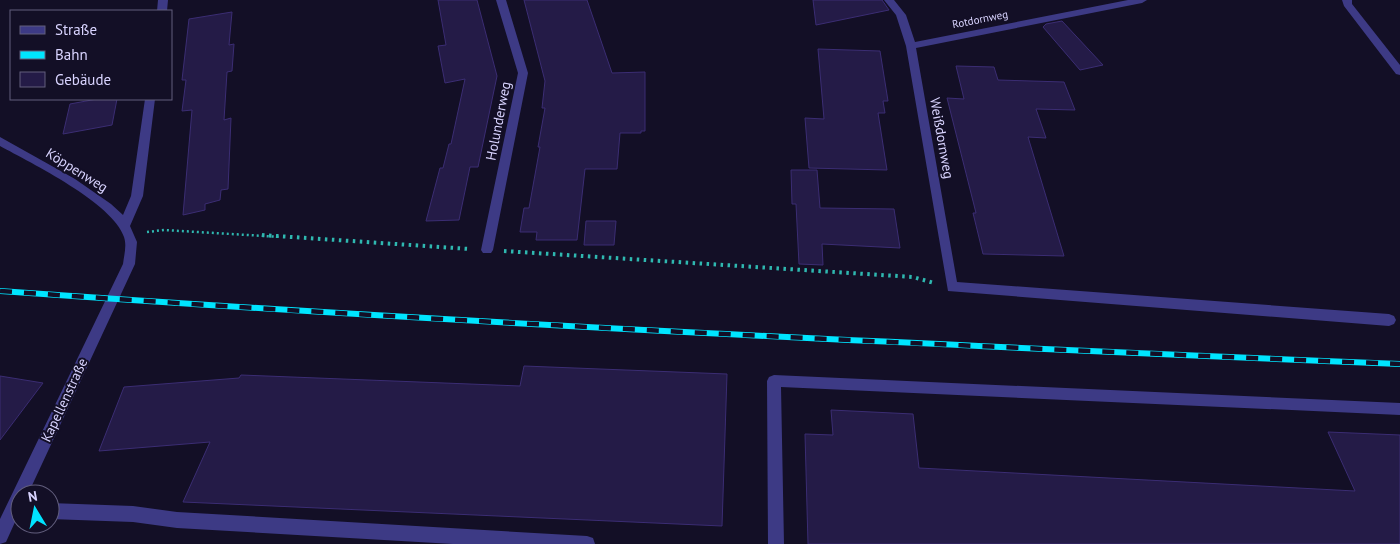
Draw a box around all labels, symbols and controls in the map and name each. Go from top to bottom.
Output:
street label: Rotdornweg [951,7,1009,31]
legend [10,10,172,100]
text: Straße [55,20,97,39]
text: Bahn [55,45,88,64]
text: Gebäude [55,70,111,89]
street label: Holunderweg [482,80,514,162]
street label: Weißdornweg [926,96,958,180]
street label: Köppenweg [43,144,111,196]
street label: Kapellenstraße [37,355,91,445]
north arrow [10,484,60,534]
text: N [27,487,39,506]

